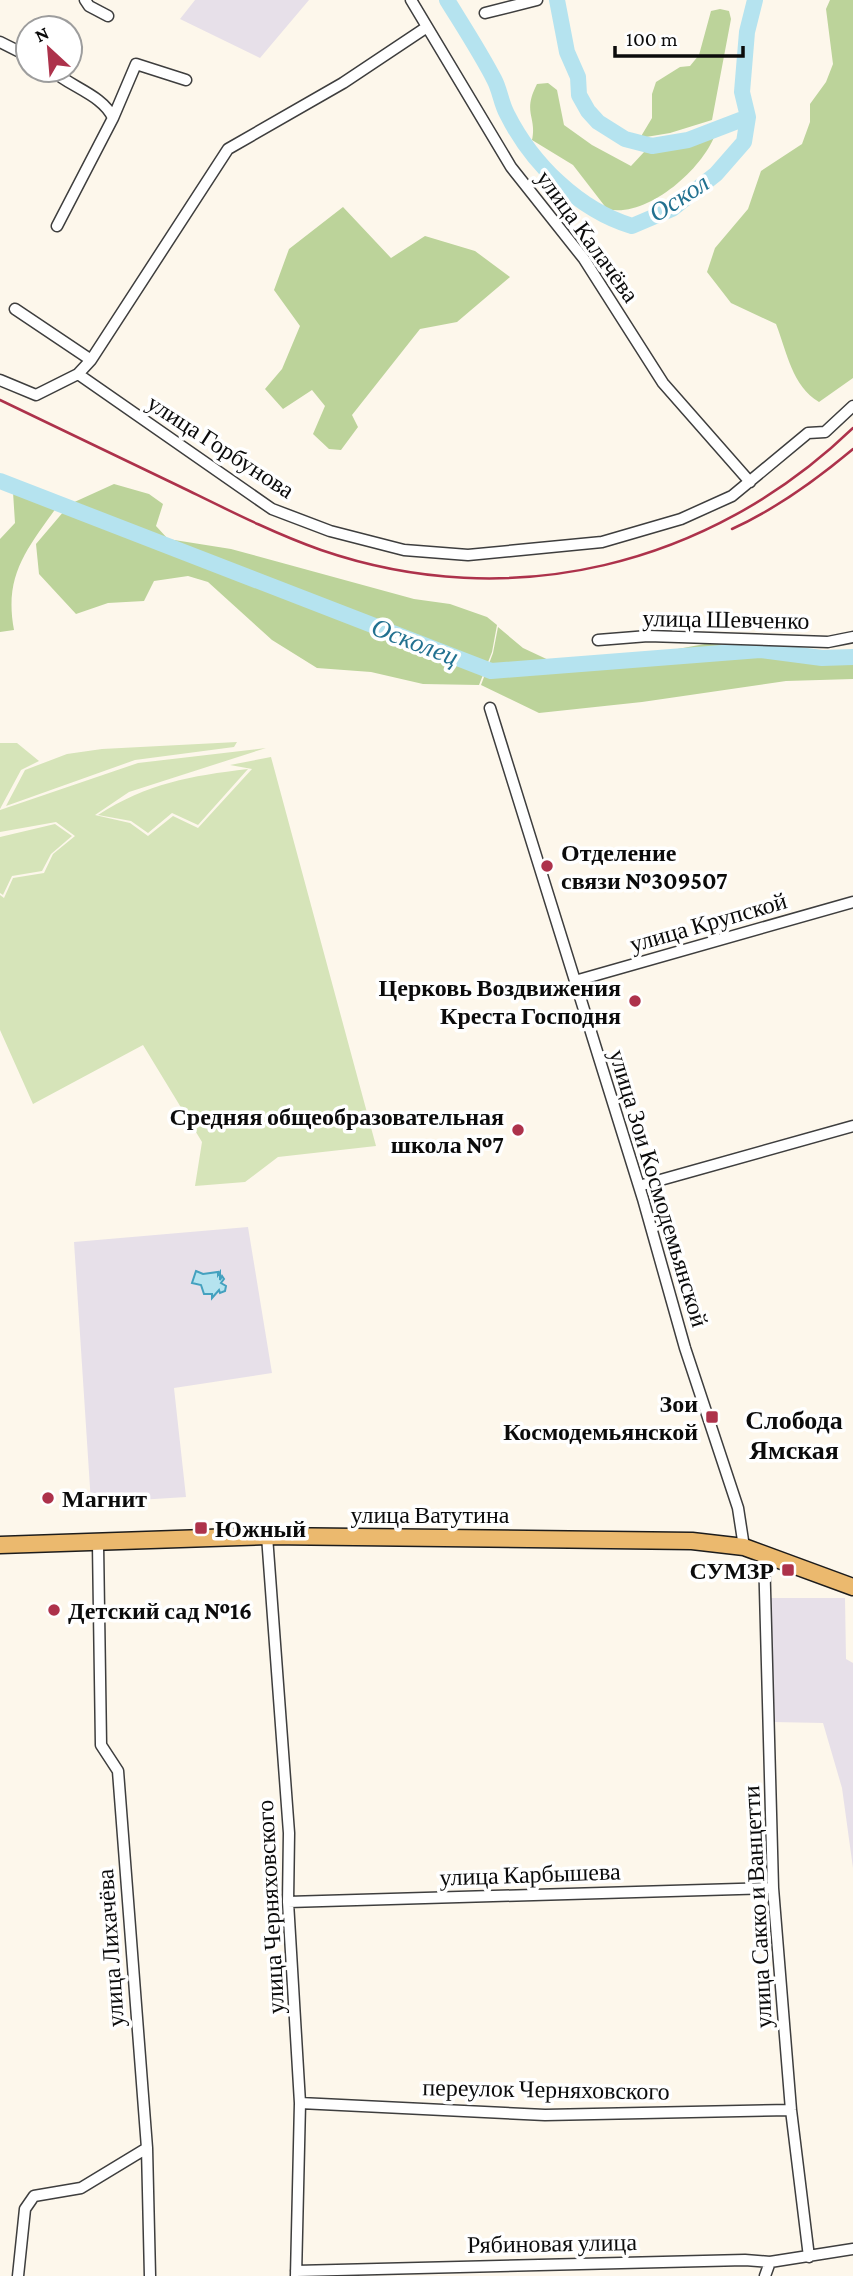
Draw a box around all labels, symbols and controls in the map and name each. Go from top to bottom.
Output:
north arrow [14,14,84,84]
scale bar [615,14,743,58]
text: N [31,22,52,46]
text: 100 m [626,27,678,51]
street label: улица Калачёва [531,165,645,307]
water label: Оскол [644,168,714,228]
street label: улица Горбунова [143,389,300,504]
street label: улица Шевченко [642,604,810,634]
water label: Осколец [368,612,462,672]
place label: Отделение связи №309507 [561,839,728,894]
marker: Отделение связи №309507 [539,858,555,874]
street label: улица Крупской [626,887,790,957]
place label: Церковь Воздвижения Креста Господня [379,974,621,1029]
marker: Церковь Воздвижения Креста Господня [627,993,643,1009]
street label: улица Зои Космодемьянской [604,1046,714,1330]
place label: Средняя общеобразовательная школа №7 [170,1103,504,1158]
marker: Средняя общеобразовательная школа №7 [510,1122,526,1138]
place label: Зои Космодемьянской [503,1390,698,1445]
district label: Слобода Ямская [745,1406,843,1465]
marker: Зои Космодемьянской [704,1409,720,1425]
place label: Магнит [62,1485,147,1512]
marker: Магнит [40,1490,56,1506]
street label: улица Ватутина [351,1501,510,1528]
place label: Южный [215,1515,306,1542]
marker: Южный [193,1520,209,1536]
place label: СУМЗР [689,1557,774,1584]
marker: СУМЗР [780,1562,796,1578]
place label: Детский сад №16 [68,1597,252,1624]
marker: Детский сад №16 [46,1602,62,1618]
street label: улица Сакко и Ванцетти [737,1785,777,2029]
street label: улица Черняховского [251,1799,289,2015]
street label: улица Карбышева [439,1857,621,1891]
street label: улица Лихачёва [91,1868,129,2028]
street label: переулок Черняховского [422,2073,670,2105]
street label: Рябиновая улица [467,2228,637,2258]

